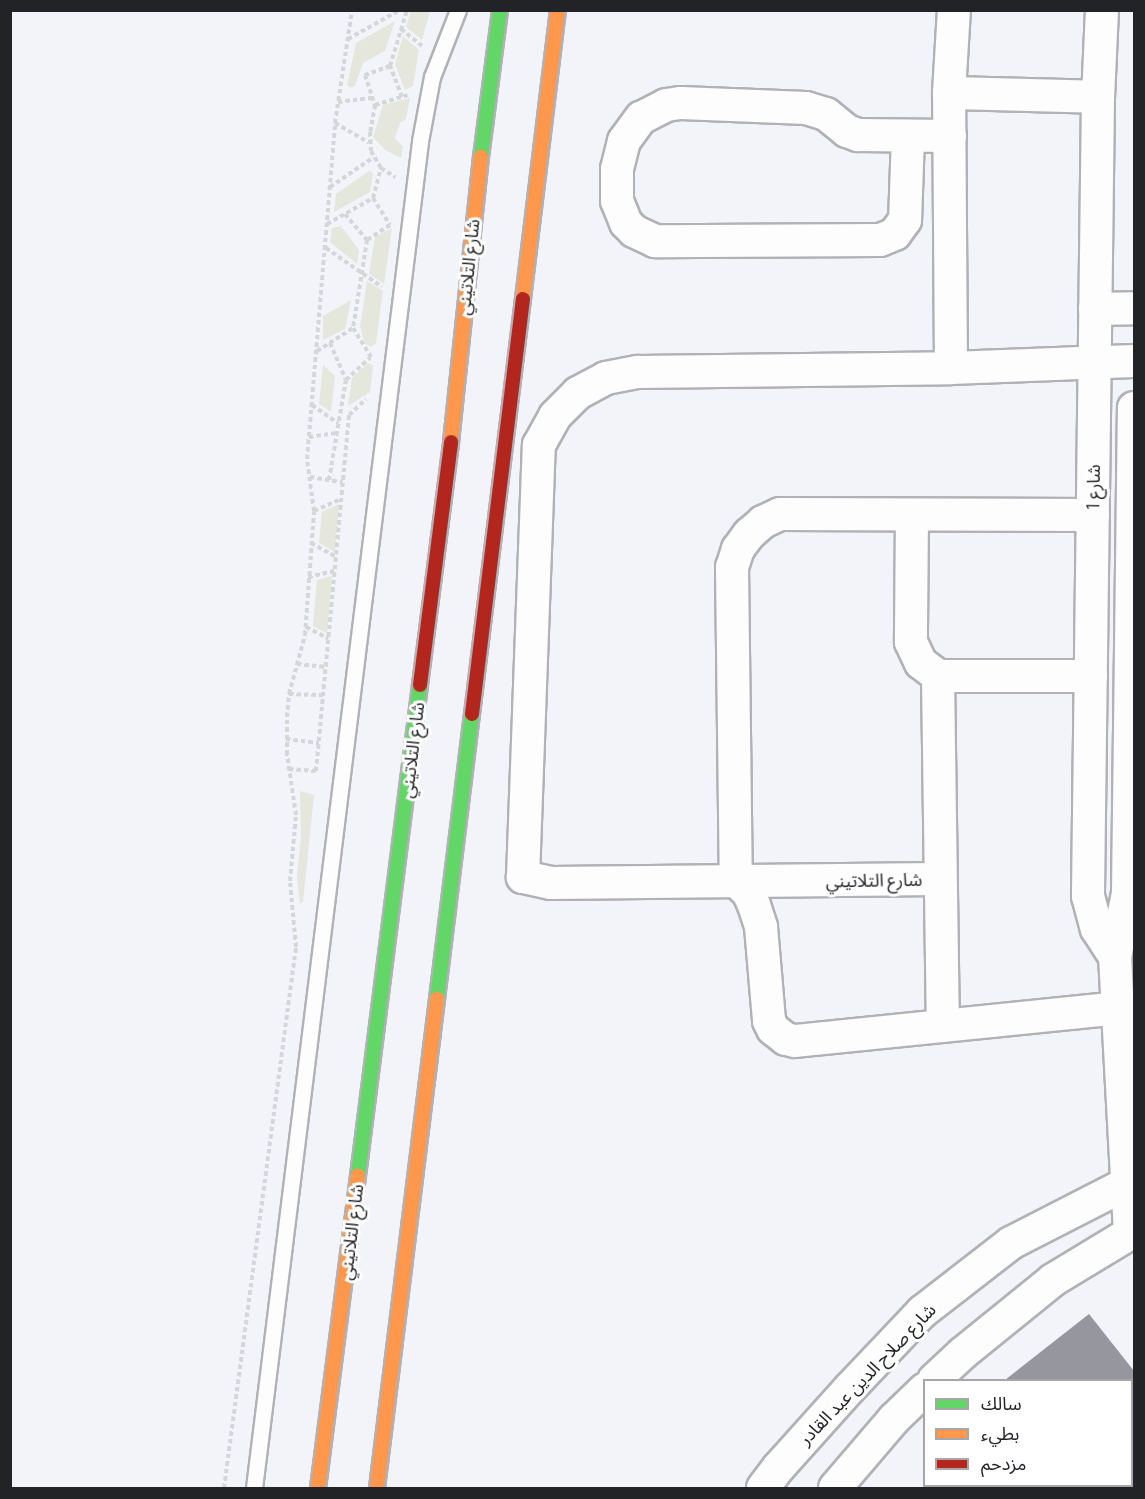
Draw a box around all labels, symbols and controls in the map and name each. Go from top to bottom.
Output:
street label: شارع التلاتيني [452,218,484,316]
street label: شارع 1 [1082,464,1104,510]
street label: شارع التلاتيني [395,701,429,799]
street label: شارع التلاتيني [825,868,923,892]
street label: شارع التلاتيني [334,1183,368,1281]
street label: شارع صلاح الدين عبد القادر [794,1299,940,1449]
legend [923,1379,1133,1487]
text: سالك [981,1391,1022,1415]
text: بطيء [981,1421,1019,1445]
text: مزدحم [981,1451,1026,1475]

